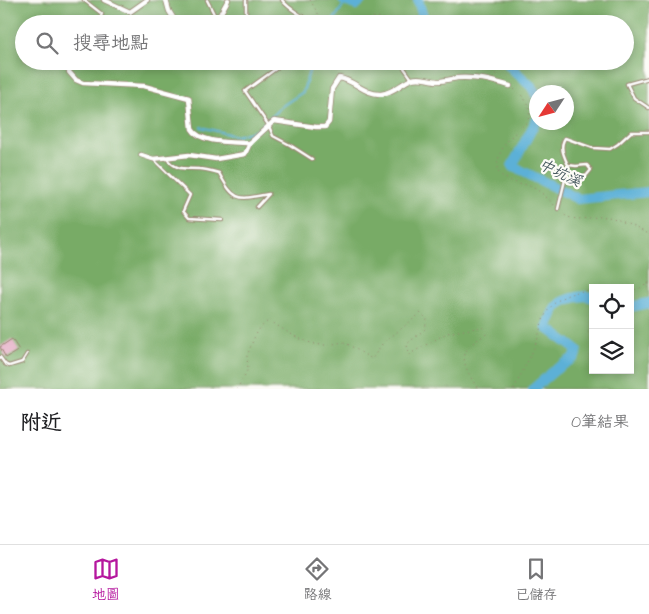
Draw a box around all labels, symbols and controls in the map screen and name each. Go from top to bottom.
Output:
search box [15,15,634,70]
icon: search [33,29,61,57]
text: 搜尋地點 [73,30,149,57]
north arrow [529,85,574,130]
water label: 中坑溪 [535,154,586,192]
map controls [589,284,634,374]
button: locate [589,284,634,329]
button: layers [589,329,634,374]
text: 附近 [20,408,62,437]
text: 0筆結果 [571,411,629,433]
tab: 地圖 [92,555,120,605]
tab: 路線 [303,555,331,605]
tab: 已儲存 [515,555,557,605]

